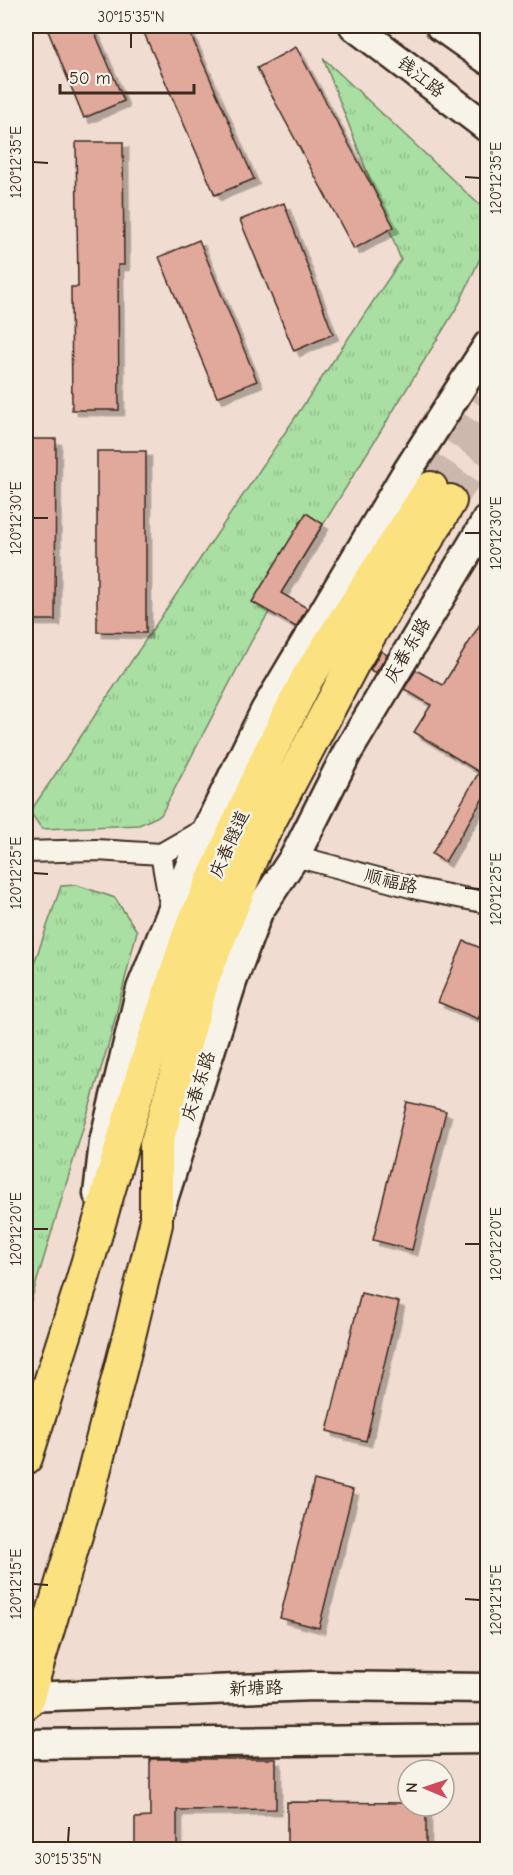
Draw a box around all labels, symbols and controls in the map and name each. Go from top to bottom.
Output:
text: 30°15'35"N [97,8,165,26]
street label: 钱江路 [393,52,448,102]
scale bar [60,57,194,95]
text: 50 m [69,68,111,89]
text: 120°12'35"E [7,126,25,198]
text: 120°12'35"E [487,142,505,214]
text: 120°12'30"E [7,481,25,555]
text: 120°12'30"E [487,496,505,570]
street label: 庆春东路 [380,614,435,687]
street label: 庆春隧道 [205,807,254,881]
text: 120°12'25"E [7,837,25,909]
text: 120°12'25"E [487,853,505,925]
street label: 顺福路 [362,865,420,898]
street label: 庆春东路 [177,1049,220,1124]
text: 120°12'20"E [7,1192,25,1266]
text: 120°12'20"E [487,1207,505,1281]
text: 120°12'15"E [7,1549,25,1619]
text: 120°12'15"E [487,1565,505,1635]
street label: 新塘路 [229,1677,283,1700]
north arrow [396,1758,456,1818]
text: N [403,1782,421,1793]
text: 30°15'35"N [34,1850,102,1868]

